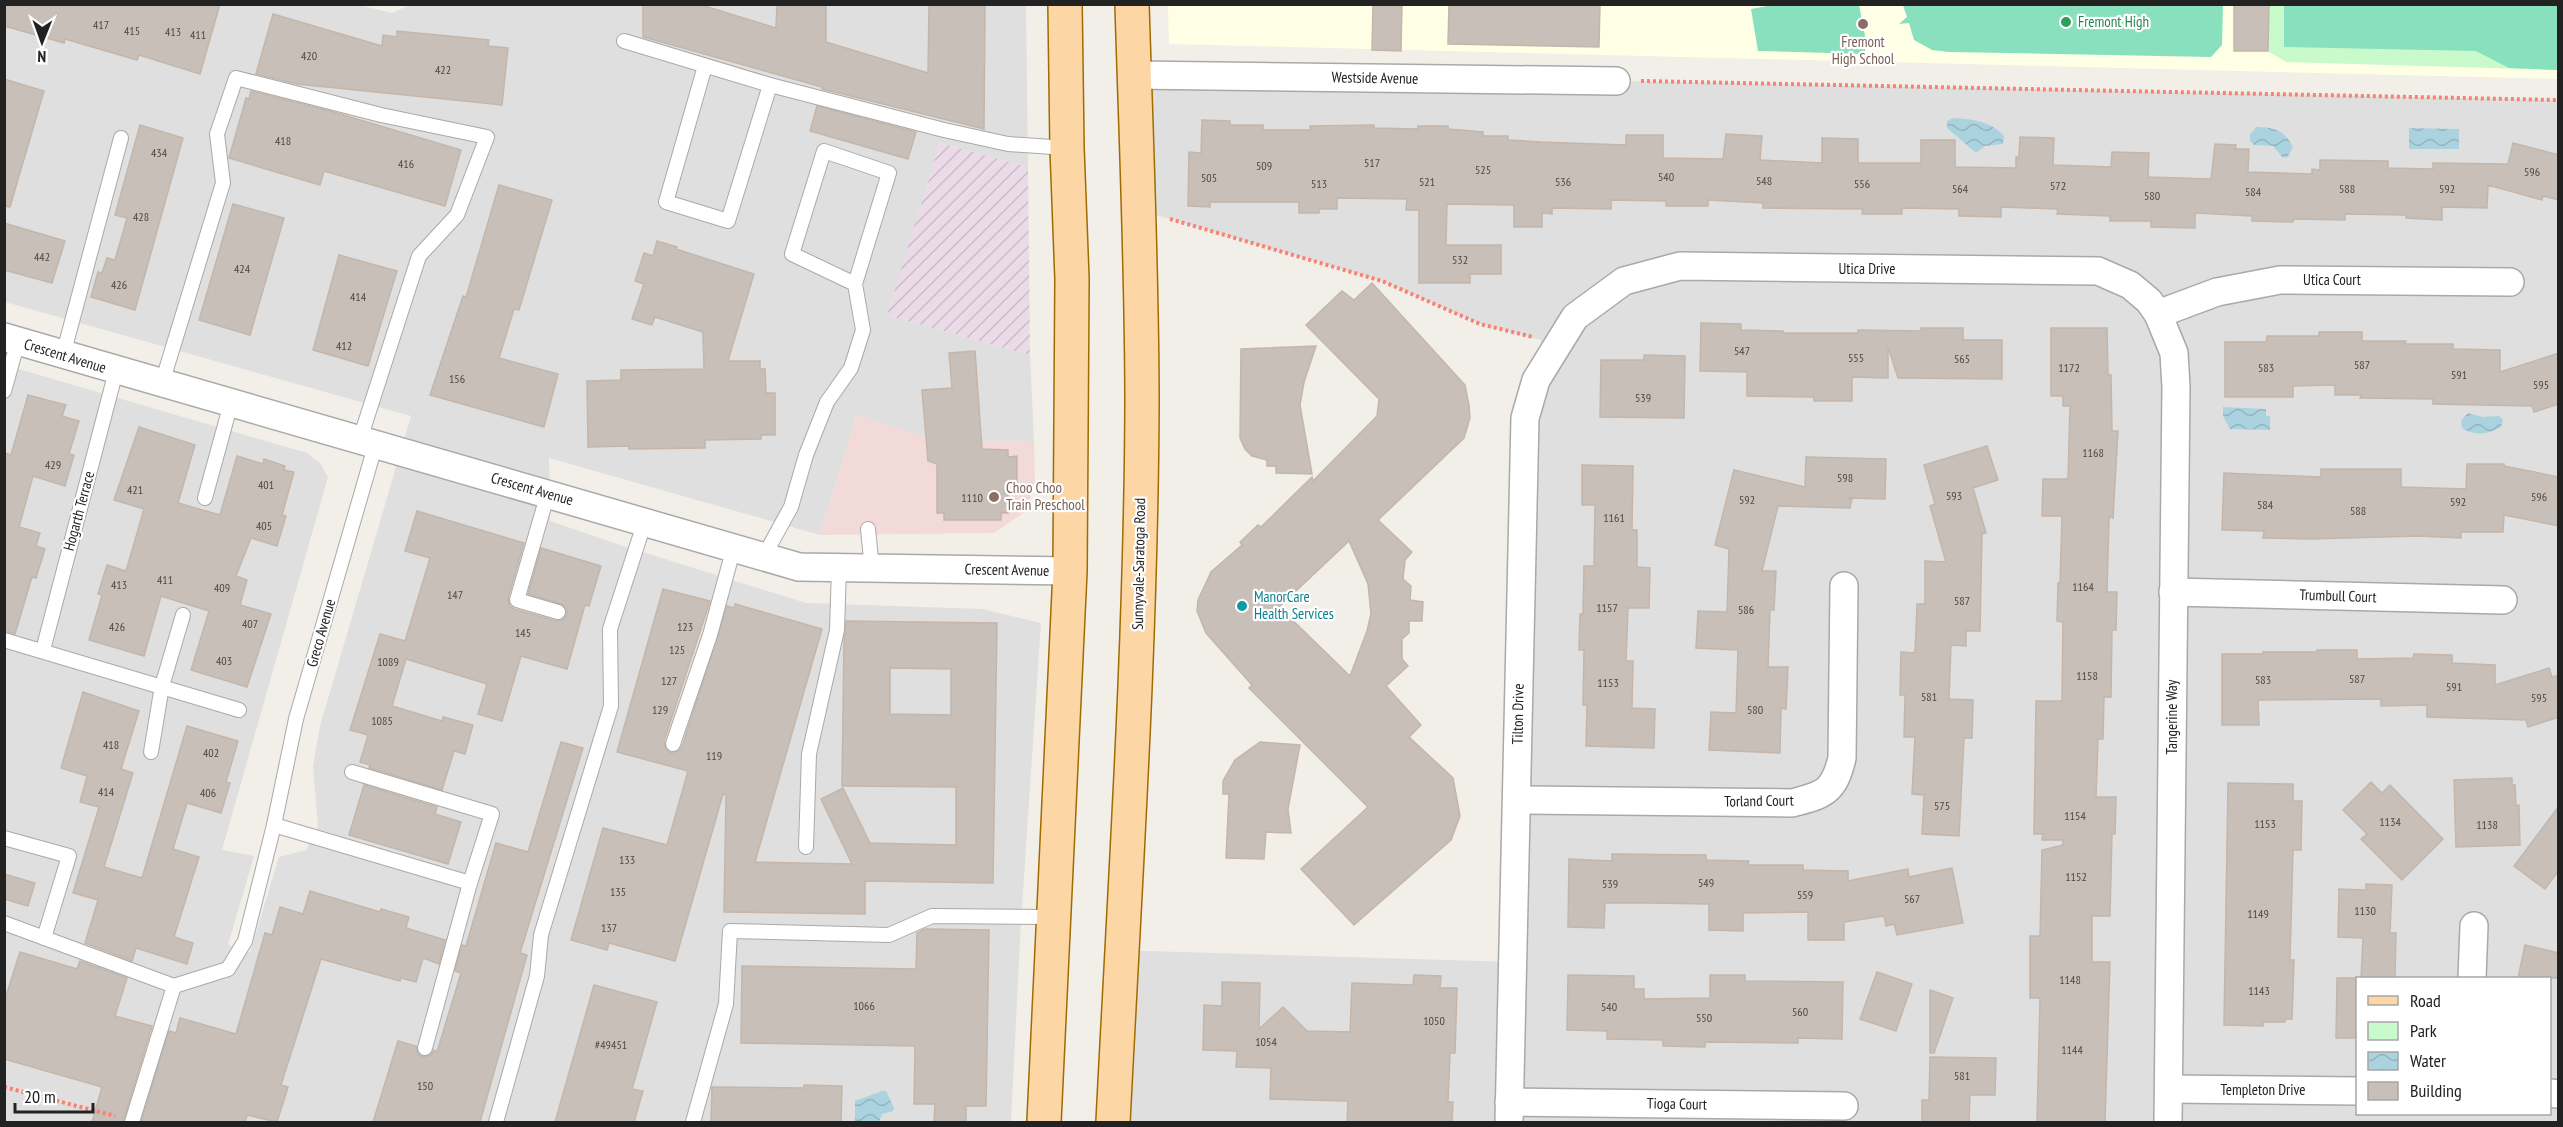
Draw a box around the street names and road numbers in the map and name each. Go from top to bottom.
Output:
street label: Westside Avenue [1332,67,1418,88]
street label: Utica Drive [1839,259,1895,278]
street label: Utica Court [2303,270,2361,289]
street label: Crescent Avenue [22,334,108,377]
street label: Crescent Avenue [489,468,575,509]
street label: Hogarth Terrace [59,469,98,553]
street label: Sunnyvale-Saratoga Road [1128,498,1149,630]
street label: Crescent Avenue [964,559,1050,580]
street label: Trumbull Court [2299,585,2377,606]
street label: Greco Avenue [302,597,339,669]
street label: Tangerine Way [2162,679,2181,755]
street label: Tilton Drive [1507,683,1528,745]
street label: Torland Court [1724,790,1794,811]
street label: Templeton Drive [2221,1080,2305,1099]
street label: Tioga Court [1647,1093,1707,1114]

